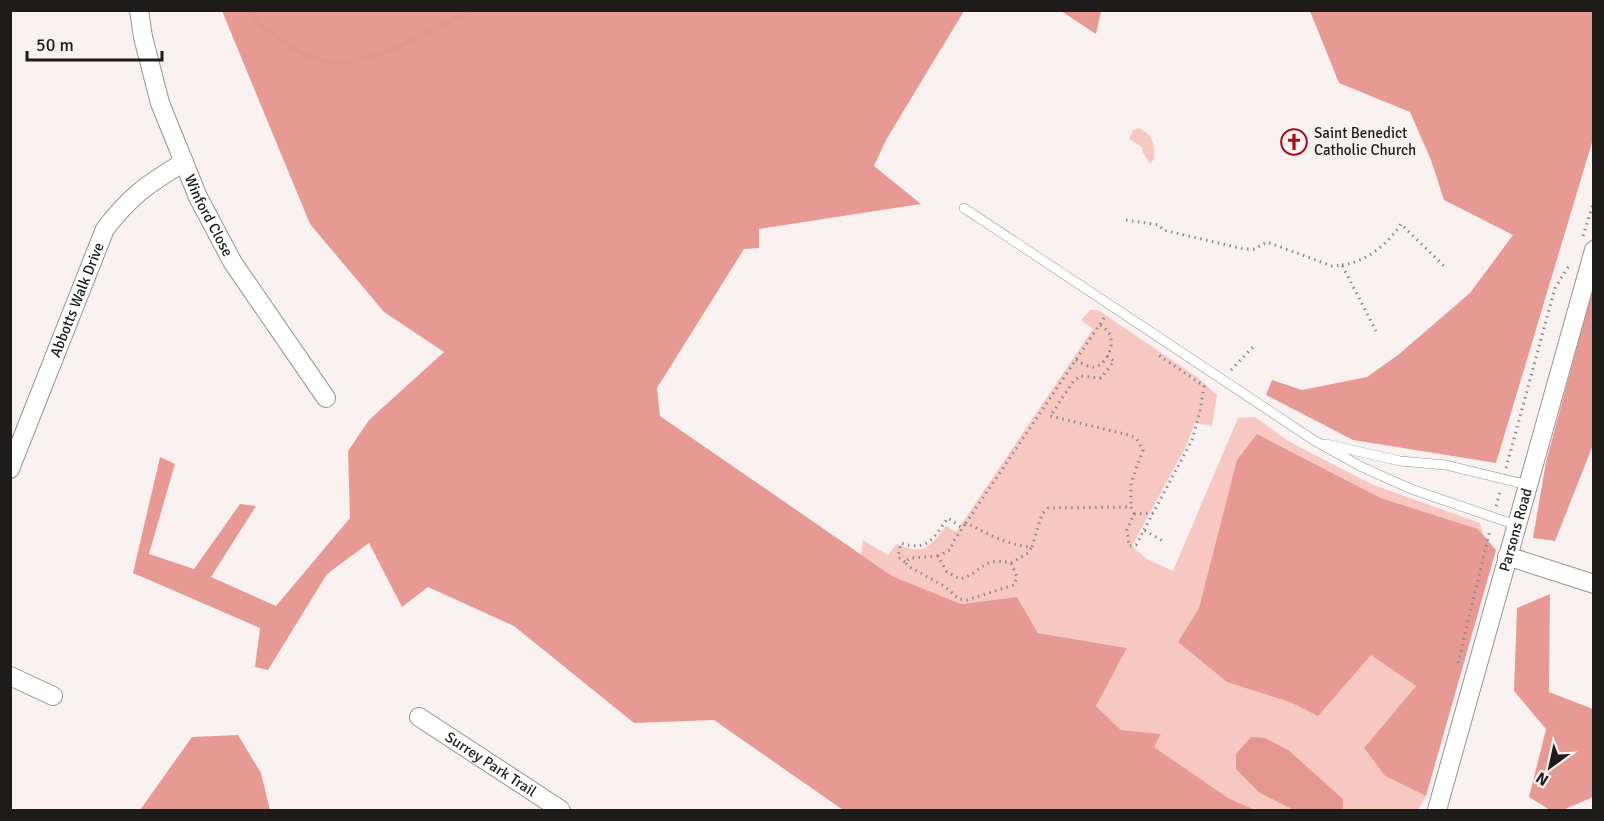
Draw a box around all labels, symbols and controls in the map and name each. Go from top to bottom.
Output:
scale bar [27,24,162,62]
text: 50 m [36,34,74,56]
place label: Saint Benedict Catholic Church [1314,124,1416,159]
church icon: Saint Benedict Catholic Church [1279,127,1309,157]
street label: Winford Close [181,172,237,259]
street label: Abbotts Walk Drive [46,240,108,360]
street label: Parsons Road [1495,486,1536,574]
street label: Surrey Park Trail [442,728,540,801]
north arrow [1520,737,1580,797]
text: N [1532,767,1552,790]

